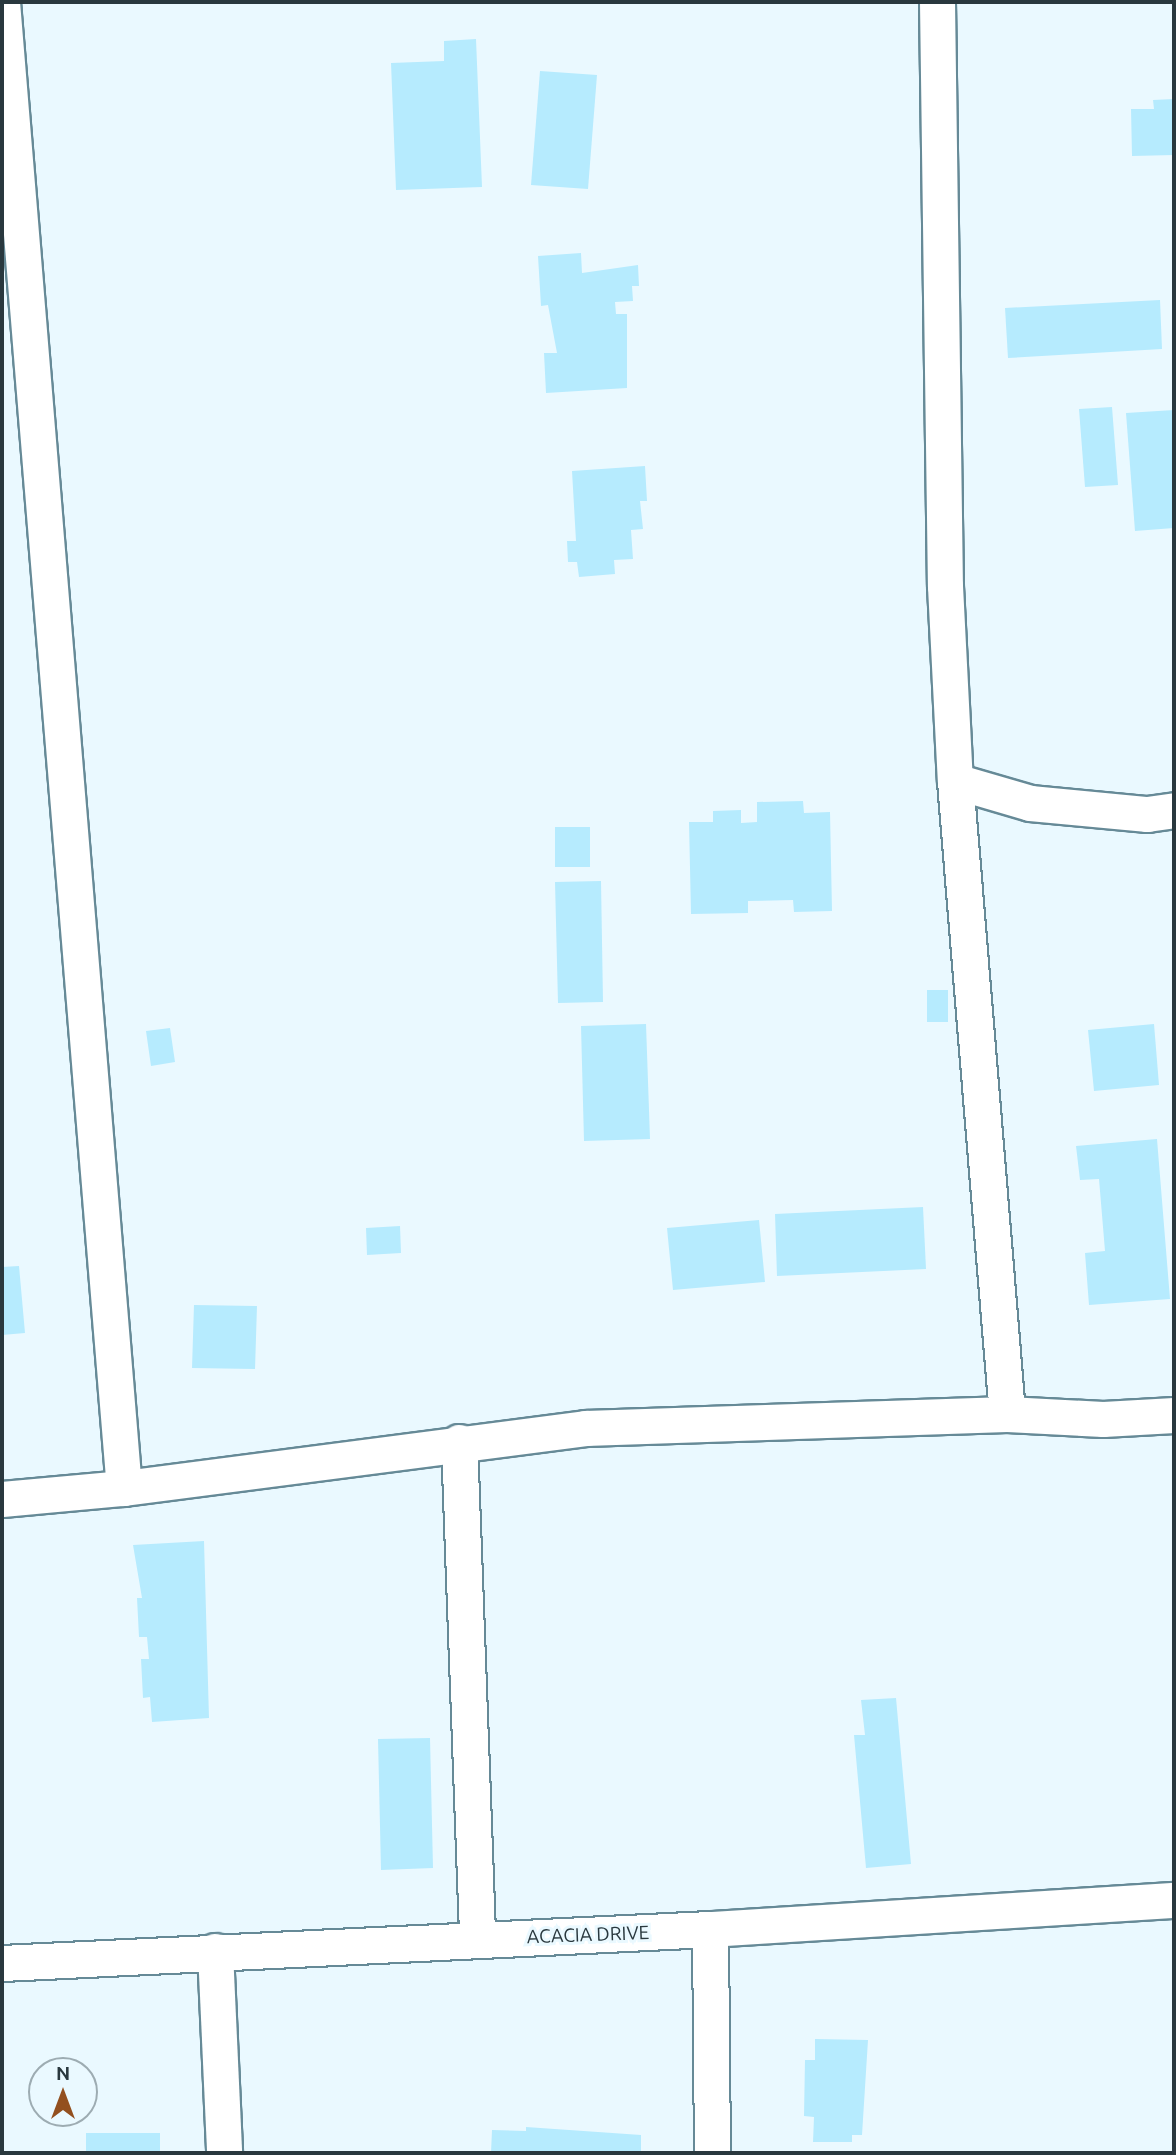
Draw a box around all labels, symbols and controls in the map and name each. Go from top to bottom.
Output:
street label: ACACIA DRIVE [526,1921,650,1949]
north arrow [28,2057,98,2127]
text: N [56,2062,70,2084]

